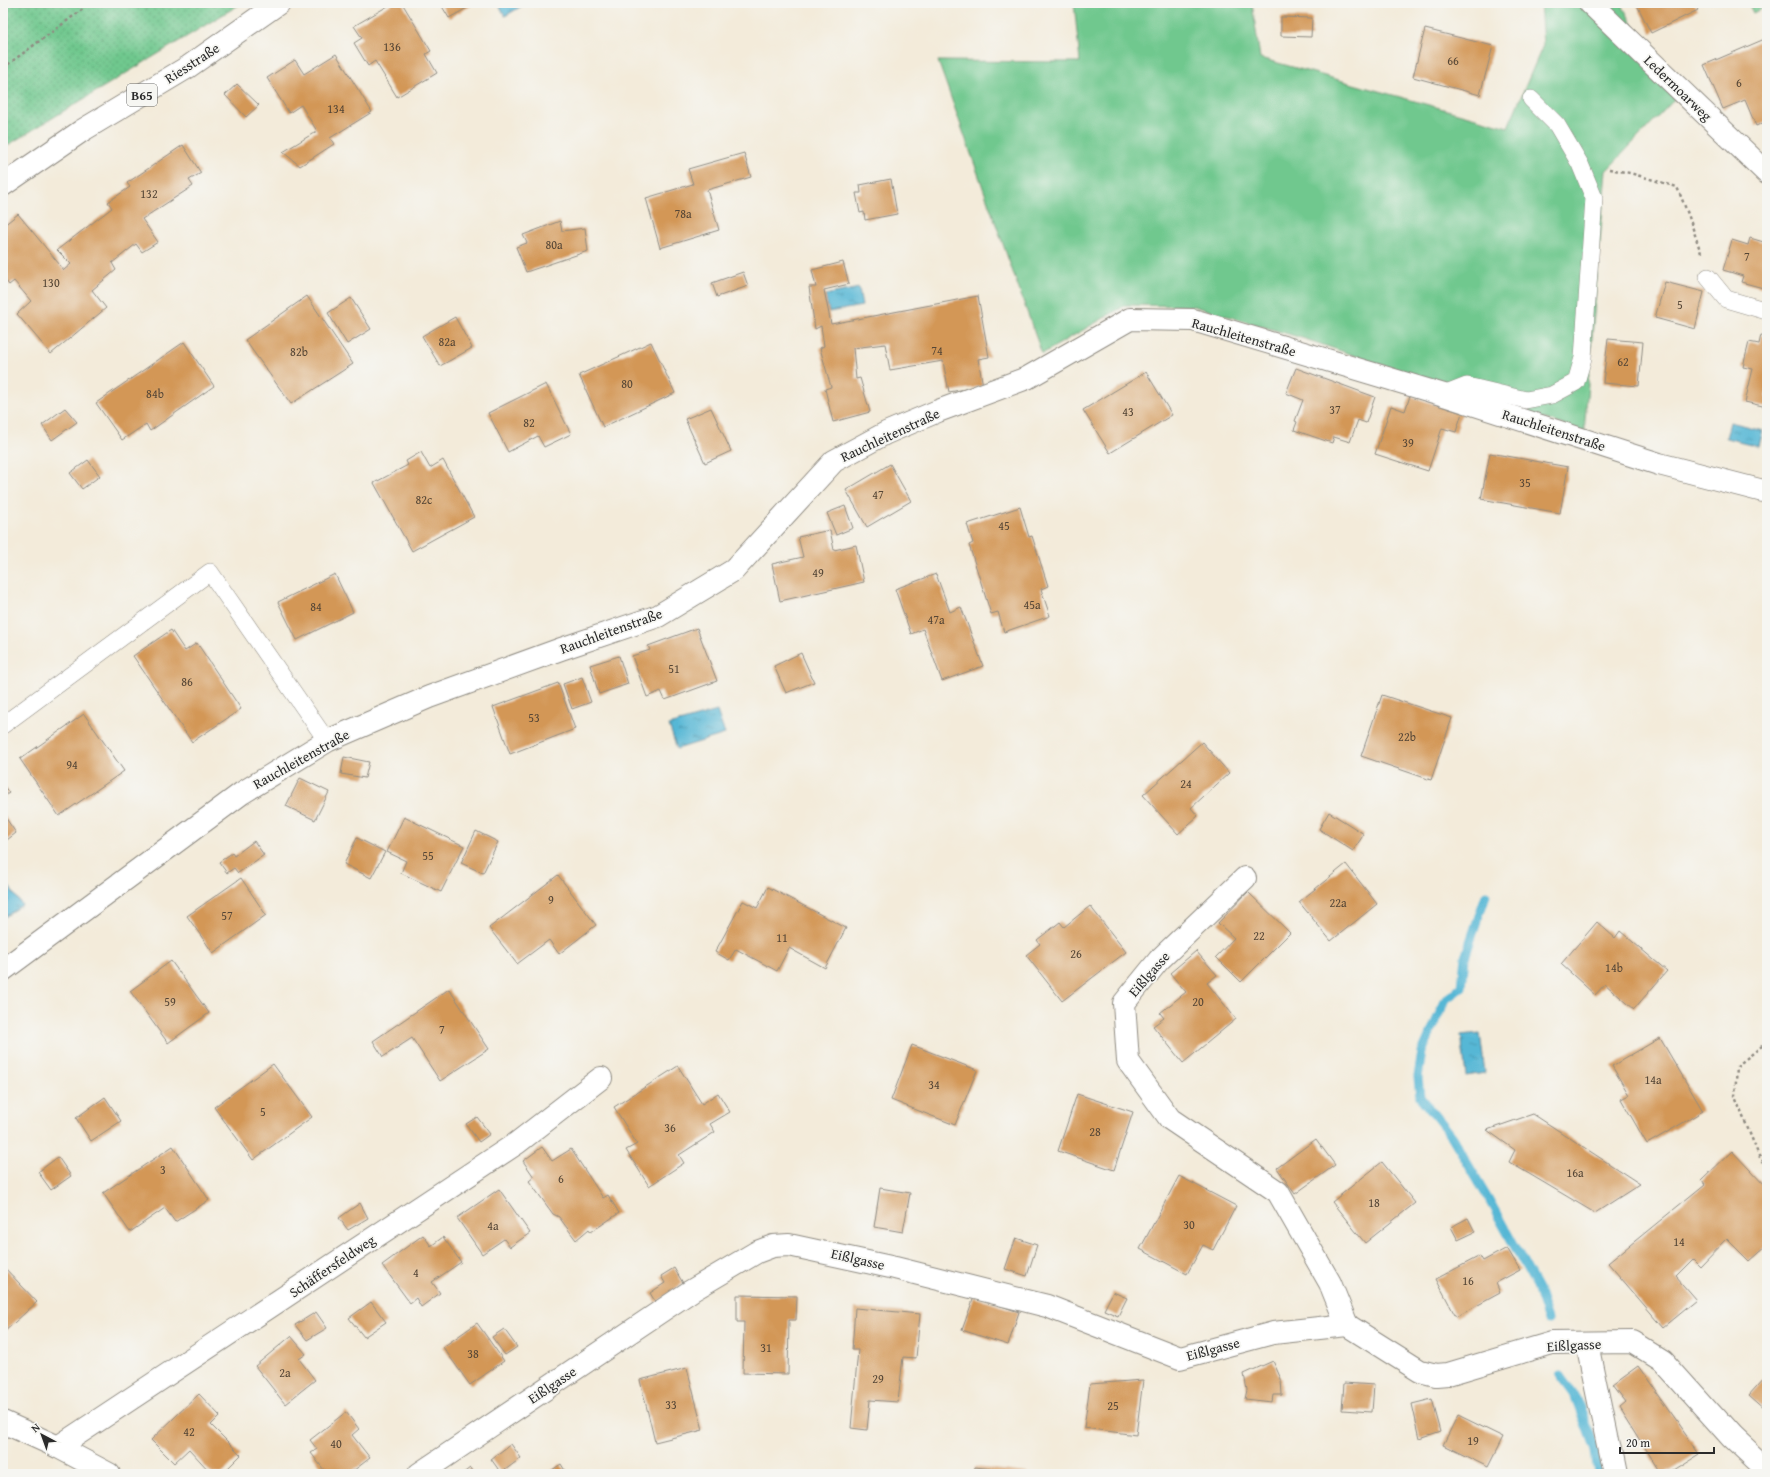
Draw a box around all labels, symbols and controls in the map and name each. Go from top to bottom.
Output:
street label: Riesstraße [161,38,224,88]
house number: 136 [383,38,401,55]
street label: Ledermoarweg [1640,50,1716,126]
house number: 66 [1447,52,1459,69]
house number: 6 [1736,74,1742,91]
road number: B65 [127,84,157,106]
house number: 134 [327,100,345,117]
house number: 132 [140,185,158,202]
house number: 78a [674,205,692,222]
house number: 80a [545,236,563,253]
house number: 7 [1744,248,1750,265]
house number: 130 [42,274,60,291]
house number: 5 [1677,296,1683,313]
street label: Rauchleitenstraße [1190,313,1299,362]
house number: 82a [438,333,456,350]
house number: 74 [931,342,943,359]
house number: 82b [290,343,308,360]
house number: 62 [1617,353,1629,370]
house number: 80 [621,375,633,392]
house number: 84b [146,385,164,402]
house number: 37 [1329,401,1341,418]
street label: Rauchleitenstraße [837,403,943,467]
house number: 43 [1122,403,1134,420]
street label: Rauchleitenstraße [1500,404,1609,456]
house number: 82 [523,414,535,431]
house number: 39 [1402,434,1414,451]
house number: 35 [1519,474,1531,491]
house number: 47 [872,486,884,503]
house number: 82c [416,491,433,508]
house number: 45 [998,517,1010,534]
house number: 49 [812,564,824,581]
house number: 45a [1023,596,1041,613]
house number: 84 [310,598,322,615]
street label: Rauchleitenstraße [557,603,665,659]
house number: 47a [927,611,945,628]
house number: 51 [668,660,680,677]
house number: 86 [181,673,193,690]
house number: 53 [528,709,540,726]
street label: Rauchleitenstraße [249,724,353,794]
house number: 22b [1398,728,1416,745]
house number: 94 [66,756,78,773]
house number: 24 [1180,775,1192,792]
house number: 55 [422,847,434,864]
house number: 9 [548,891,554,908]
house number: 22a [1329,894,1347,911]
house number: 57 [221,907,233,924]
house number: 22 [1253,927,1265,944]
house number: 11 [776,929,788,946]
house number: 26 [1070,945,1082,962]
street label: Eißlgasse [1124,947,1175,1001]
house number: 14b [1605,959,1623,976]
house number: 59 [164,993,176,1010]
house number: 20 [1192,993,1204,1010]
house number: 7 [439,1021,445,1038]
house number: 14a [1644,1071,1662,1088]
house number: 34 [928,1076,940,1093]
house number: 5 [260,1103,266,1120]
house number: 36 [664,1119,676,1136]
house number: 28 [1089,1123,1101,1140]
house number: 3 [160,1161,166,1178]
house number: 16a [1566,1164,1584,1181]
house number: 6 [558,1170,564,1187]
house number: 18 [1368,1194,1380,1211]
house number: 30 [1183,1216,1195,1233]
house number: 4a [487,1217,499,1234]
street label: Schäffersfeldweg [285,1230,379,1302]
house number: 14 [1673,1233,1685,1250]
street label: Eißlgasse [829,1243,887,1275]
house number: 4 [413,1264,419,1281]
house number: 16 [1462,1272,1474,1289]
street label: Eißlgasse [1184,1332,1242,1366]
street label: Eißlgasse [1546,1334,1602,1356]
house number: 31 [760,1339,772,1356]
house number: 38 [467,1345,479,1362]
street label: Eißlgasse [524,1361,581,1409]
house number: 2a [279,1364,291,1381]
house number: 29 [872,1370,884,1387]
house number: 33 [665,1396,677,1413]
house number: 25 [1107,1397,1119,1414]
north arrow [22,1415,62,1455]
text: N [27,1419,44,1436]
house number: 42 [183,1423,195,1440]
scale bar [1620,1429,1714,1455]
house number: 19 [1467,1432,1479,1449]
text: 20 m [1626,1434,1650,1451]
house number: 40 [330,1435,342,1452]

